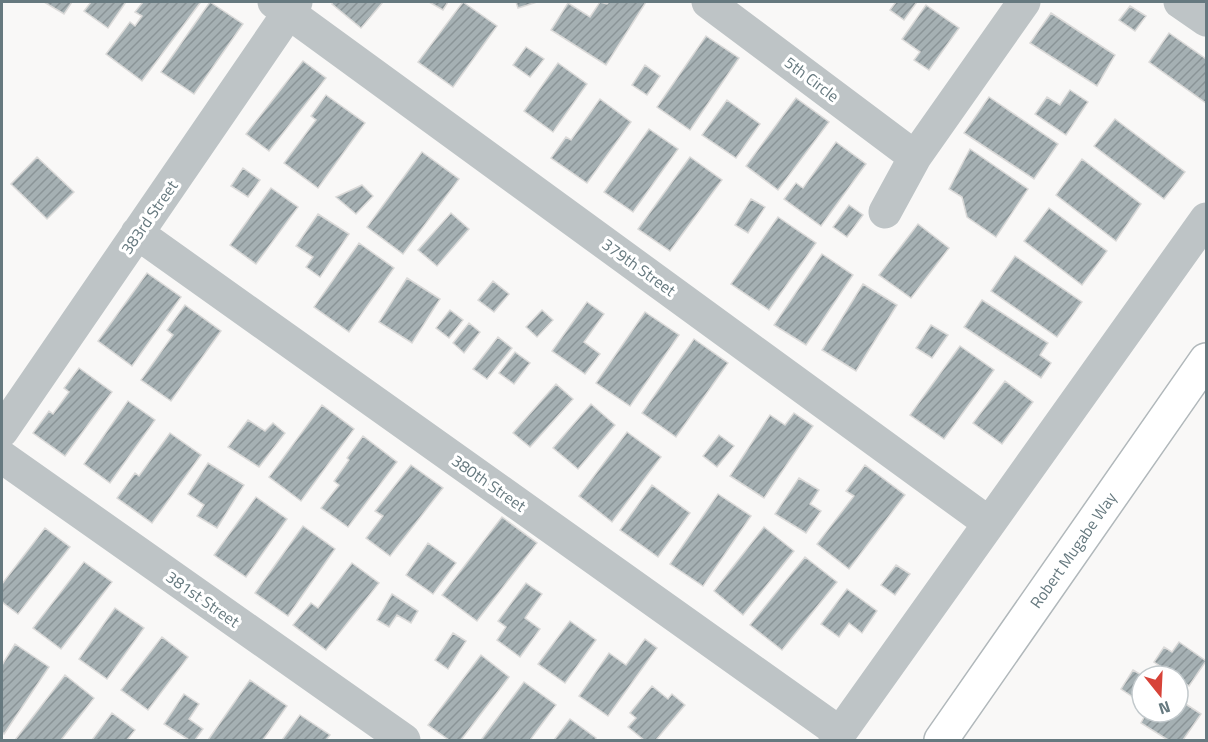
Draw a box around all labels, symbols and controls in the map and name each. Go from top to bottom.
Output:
street label: 5th Circle [780,50,844,108]
street label: 383rd Street [115,175,184,259]
street label: 379th Street [597,232,681,302]
street label: 380th Street [447,449,531,518]
street label: Robert Mugabe Way [1024,487,1122,613]
street label: 381st Street [161,565,245,633]
north arrow [1130,664,1190,724]
text: N [1156,695,1174,721]

